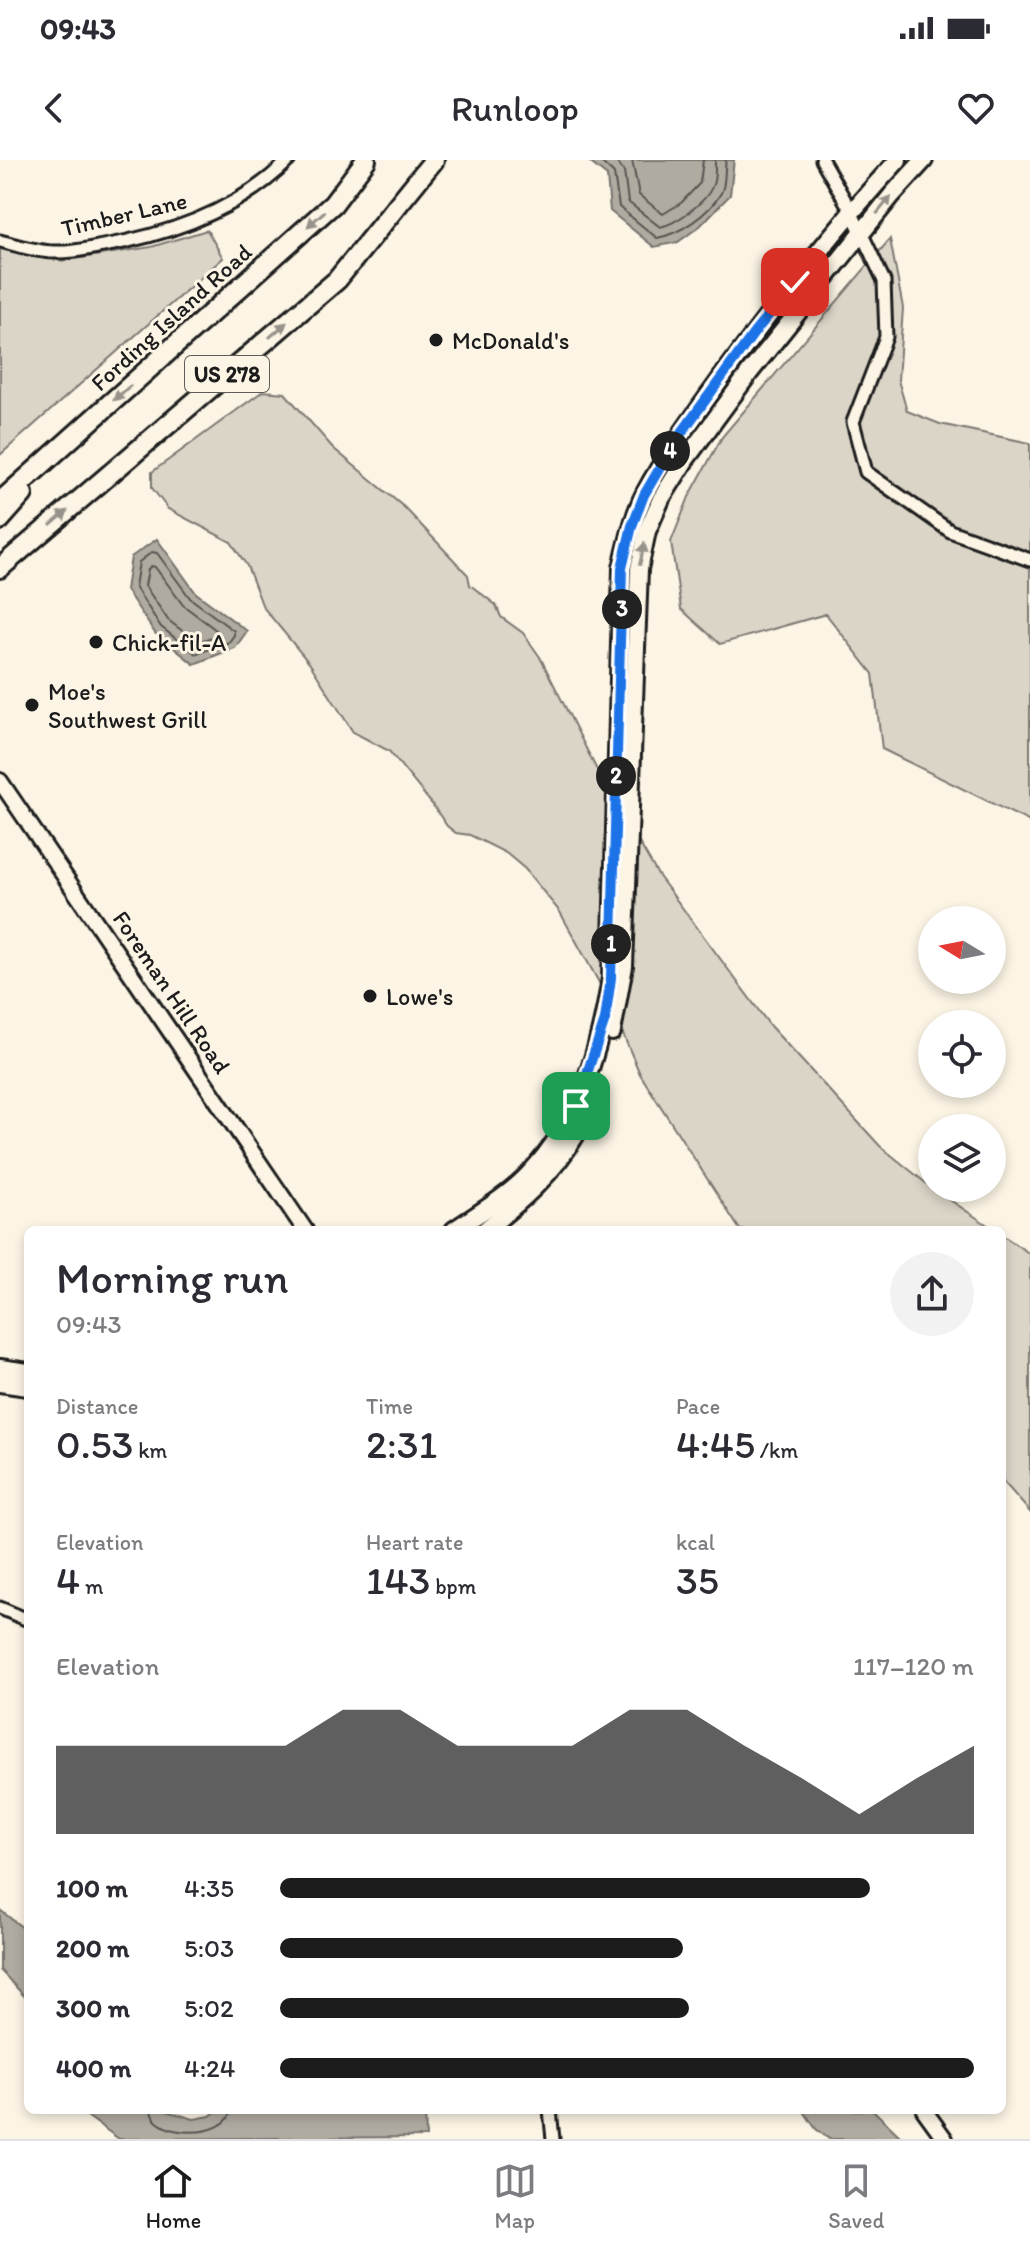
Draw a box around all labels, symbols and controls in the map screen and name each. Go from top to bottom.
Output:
text: 09:43 [40,10,116,47]
icon: back [32,86,76,130]
icon: heart [954,86,998,130]
text: Runloop [451,87,579,130]
street label: Timber Lane [58,185,190,243]
one-way arrow [876,195,892,215]
one-way arrow [307,210,326,228]
street label: Fording Island Road [85,237,257,397]
pin [761,248,829,316]
icon: check [773,260,817,304]
one-way arrow [267,322,287,339]
place label: McDonald's [452,326,569,355]
marker: McDonald's [427,331,445,349]
road number: US 278 [185,356,269,392]
one-way arrow [113,383,132,401]
pin: 4 [650,431,690,471]
text: 4 [663,437,677,464]
one-way arrow [49,510,69,527]
one-way arrow [636,541,649,566]
pin: 3 [602,589,642,629]
text: 3 [616,595,628,622]
place label: Chick-fil-A [112,628,226,657]
marker: Chick-fil-A [87,633,105,651]
place label: Moe's Southwest Grill [48,677,207,734]
marker: Moe's Southwest Grill [23,696,41,714]
pin: 2 [596,756,636,796]
text: 2 [610,762,622,789]
street label: Foreman Hill Road [107,905,237,1079]
north arrow [918,906,1006,994]
map controls [918,906,1006,1202]
pin: 1 [591,924,631,964]
text: 1 [606,930,616,957]
place label: Lowe's [386,982,453,1011]
marker: Lowe's [361,987,379,1005]
button: locate [918,1010,1006,1098]
pin [542,1072,610,1140]
icon: arrive [554,1084,598,1128]
button: layers [918,1114,1006,1202]
text: Morning run [56,1251,289,1304]
button: share [890,1252,974,1336]
text: 09:43 [56,1308,122,1340]
text: Distance [56,1393,138,1420]
text: Time [366,1393,413,1420]
text: Pace [676,1393,720,1420]
text: 0.53 [56,1420,133,1468]
text: 2:31 [366,1420,437,1468]
text: 4:45 [676,1420,755,1468]
text: km [133,1437,167,1464]
text: /km [755,1437,798,1464]
text: Elevation [56,1529,143,1556]
text: Heart rate [366,1529,463,1556]
text: kcal [676,1529,715,1556]
text: 4 [56,1556,80,1604]
text: 143 [366,1556,430,1604]
text: 35 [676,1556,719,1604]
text: m [80,1573,104,1600]
text: bpm [430,1573,476,1600]
text: Elevation [56,1650,159,1682]
text: 117–120 m [853,1650,974,1682]
text: 100 m [56,1872,128,1904]
text: 4:35 [184,1872,234,1904]
text: 200 m [56,1932,129,1964]
text: 5:03 [184,1932,234,1964]
text: 300 m [56,1992,130,2024]
text: 5:02 [184,1992,234,2024]
text: 400 m [56,2052,131,2084]
text: 4:24 [184,2052,235,2084]
tab: Home [146,2159,201,2234]
tab: Map [493,2159,537,2234]
tab: Saved [828,2159,884,2234]

